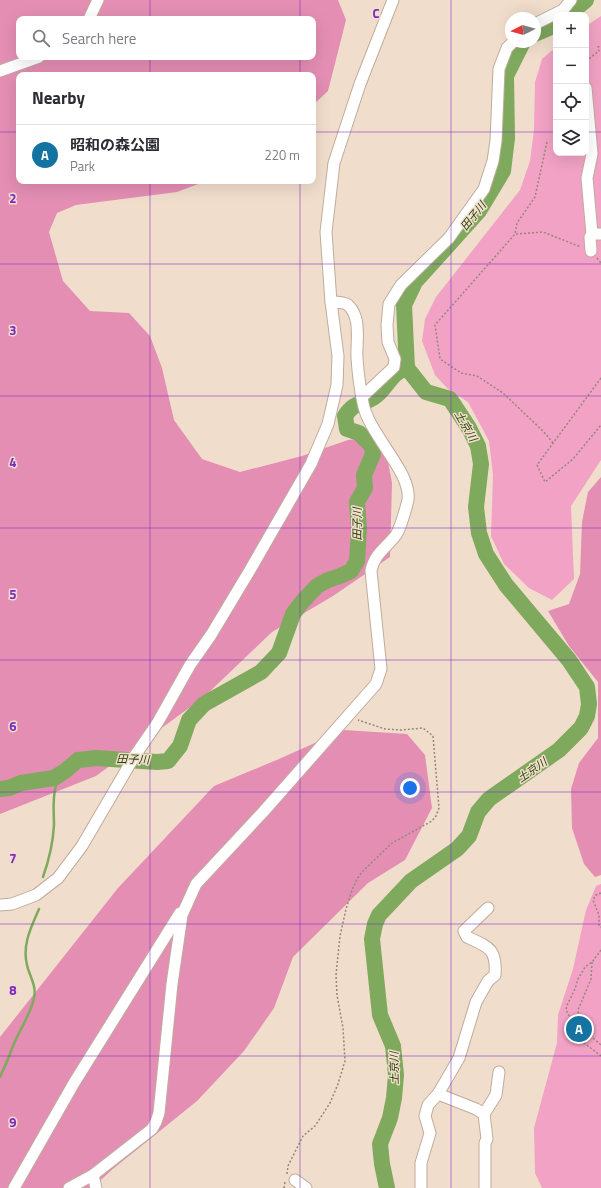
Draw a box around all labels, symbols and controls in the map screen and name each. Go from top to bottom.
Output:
text: C [372,3,380,23]
north arrow [505,12,541,48]
map controls [553,12,589,156]
button: + [553,12,589,48]
search box [16,16,316,60]
icon: search [30,27,52,49]
text: Search here [62,27,136,50]
button: − [553,48,589,84]
button: locate [553,84,589,120]
text: Nearby [32,85,85,111]
button: layers [553,120,589,156]
text: 昭和の森公園 [70,133,160,156]
text: A [41,145,49,165]
text: 220 m [264,145,300,165]
text: Park [70,156,95,176]
text: 2 [9,188,17,208]
water label: 田子川 [456,197,490,234]
text: 3 [9,320,17,340]
water label: 土京川 [451,408,482,445]
text: 4 [9,452,17,472]
water label: 田子川 [349,507,365,541]
text: 5 [9,584,17,604]
text: 6 [9,716,17,736]
water label: 田子川 [116,750,151,768]
water label: 土京川 [514,753,551,786]
your location [400,778,420,798]
text: 7 [9,848,17,868]
text: 8 [9,980,17,1000]
pin: A [566,1014,592,1044]
water label: 土京川 [386,1050,402,1085]
text: 9 [9,1112,17,1132]

